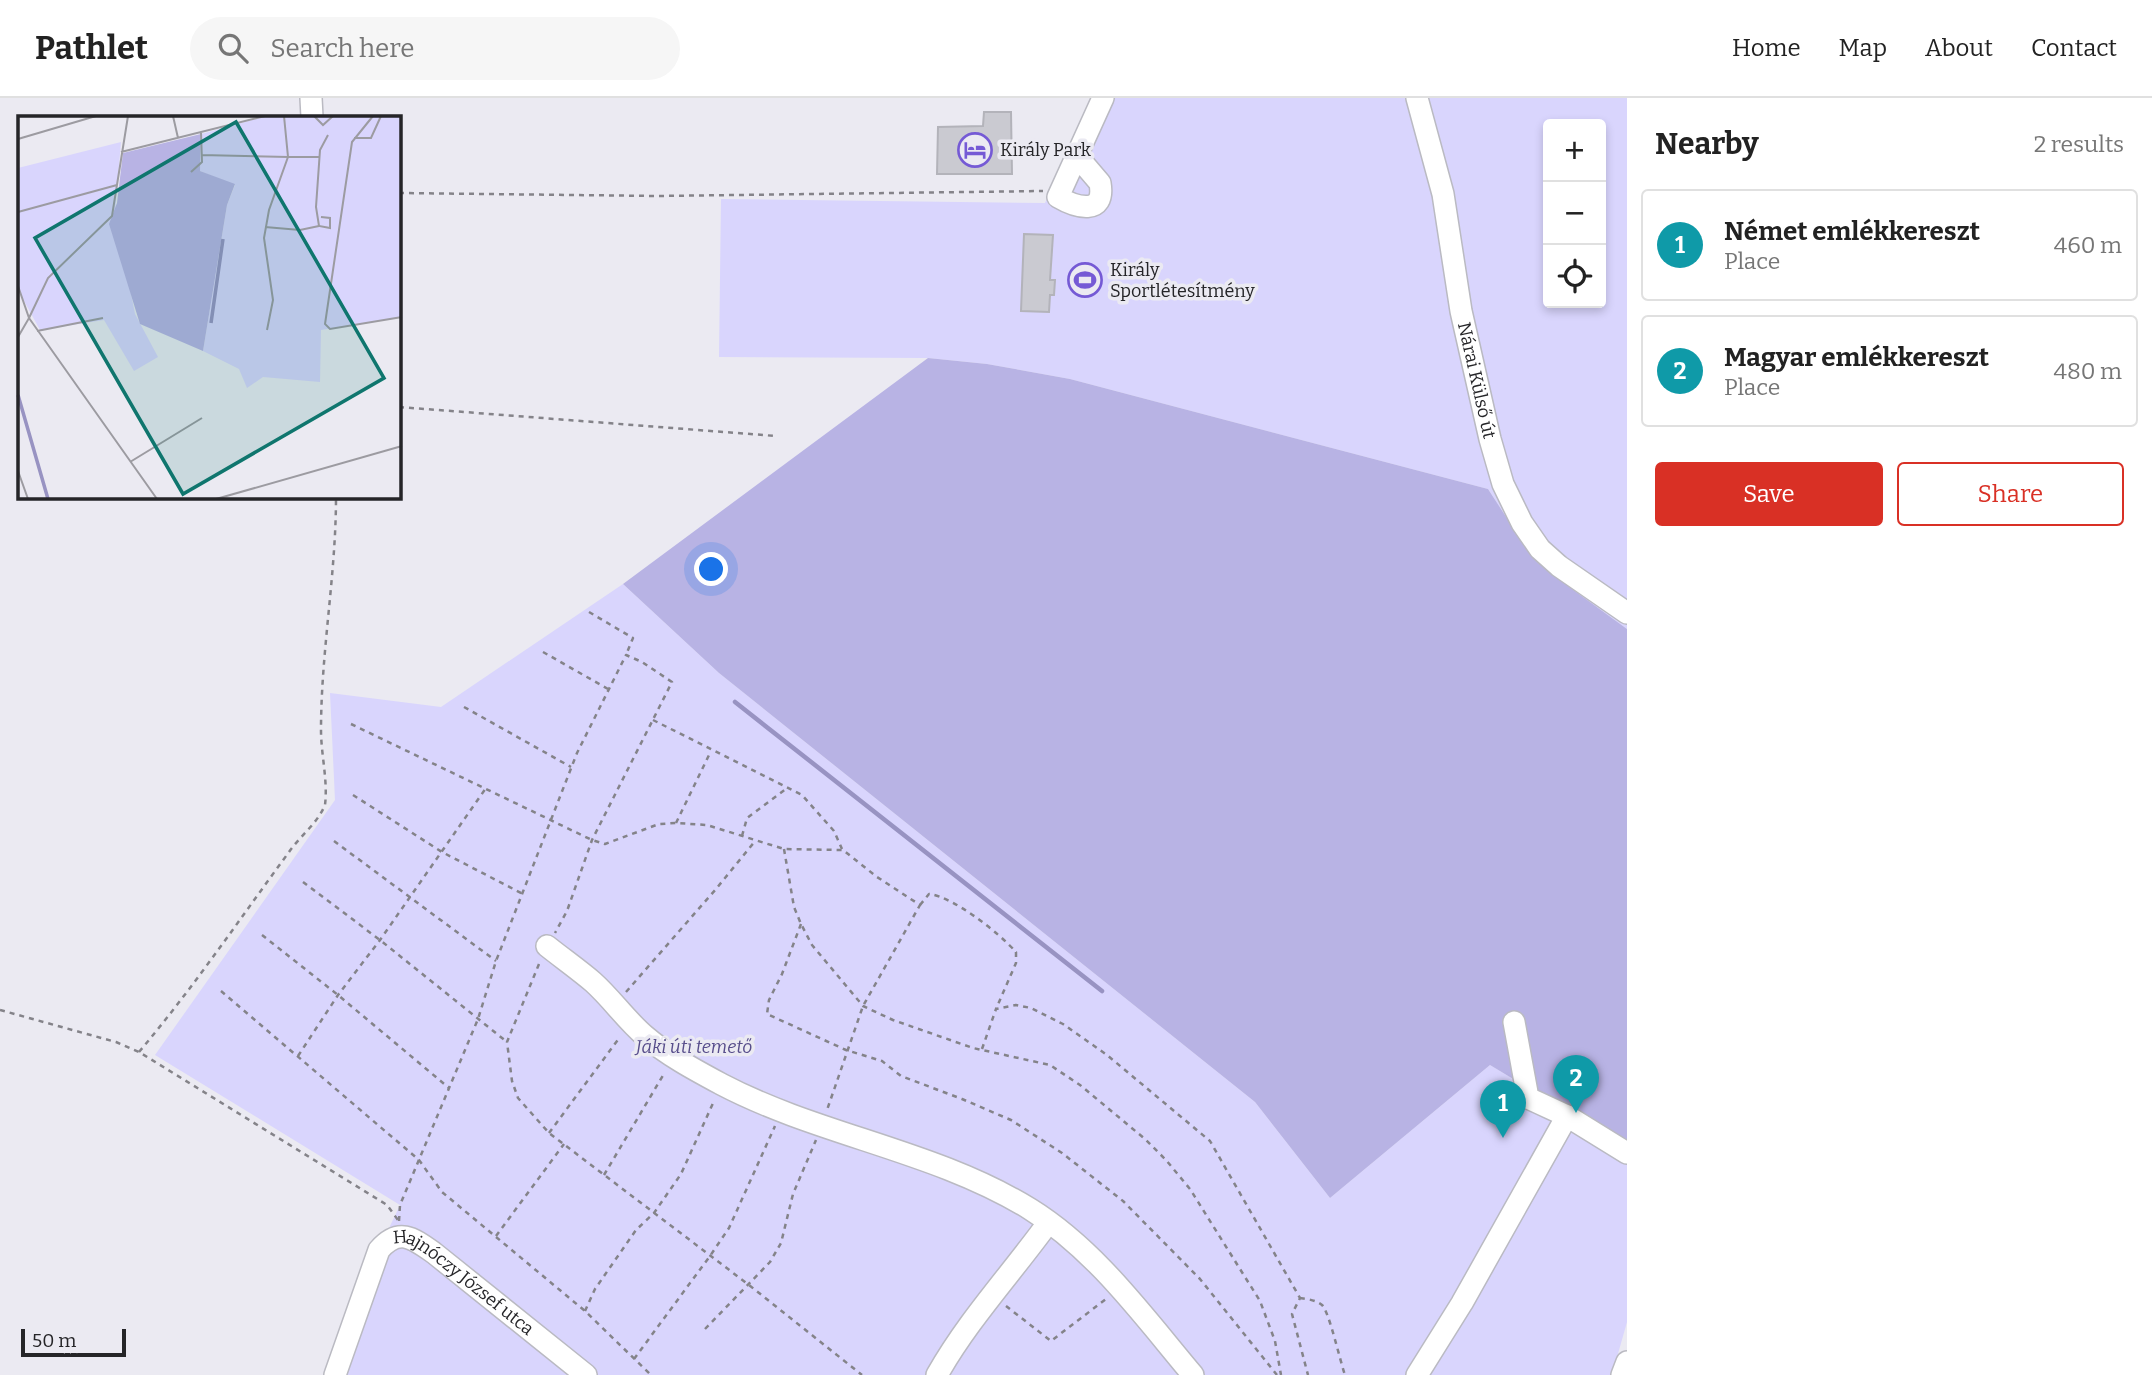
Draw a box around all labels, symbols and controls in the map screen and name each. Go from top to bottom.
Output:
search box [190,17,680,80]
text: Pathlet [35,28,148,68]
icon: search [214,29,252,67]
text: Search here [270,33,414,64]
text: Home [1732,34,1801,62]
text: Map [1839,34,1887,62]
text: About [1925,34,1993,62]
text: Contact [2031,34,2117,62]
inset map [18,116,401,499]
map controls [1543,119,1606,308]
button: + [1543,119,1606,182]
text: Nearby [1655,126,1759,162]
text: 2 results [2034,130,2124,158]
hotel icon: Király Park [956,131,994,169]
place label: Király Park [1000,139,1092,161]
button: − [1543,182,1606,245]
text: Német emlékkereszt [1724,216,1980,247]
text: 1 [1675,231,1685,259]
text: 460 m [2054,231,2122,259]
button: locate [1543,245,1606,308]
text: Place [1724,247,1780,275]
place label: Király Sportlétesítmény [1110,259,1255,302]
sports icon: Király Sportlétesítmény [1066,261,1104,299]
street label: Nárai Külső út [1453,320,1501,441]
text: Magyar emlékkereszt [1724,342,1989,373]
text: 2 [1674,357,1686,385]
text: 480 m [2053,357,2122,385]
text: Place [1724,373,1780,401]
button: Save [1655,462,1883,526]
button: Share [1897,462,2124,526]
your location [694,552,728,586]
park label: Jáki úti temető [634,1036,752,1058]
pin: 2 [1553,1055,1599,1113]
pin: 1 [1480,1080,1526,1138]
street label: Hajnóczy József utca [392,1225,538,1340]
scale bar [21,1326,126,1358]
text: 50 m [32,1329,76,1352]

